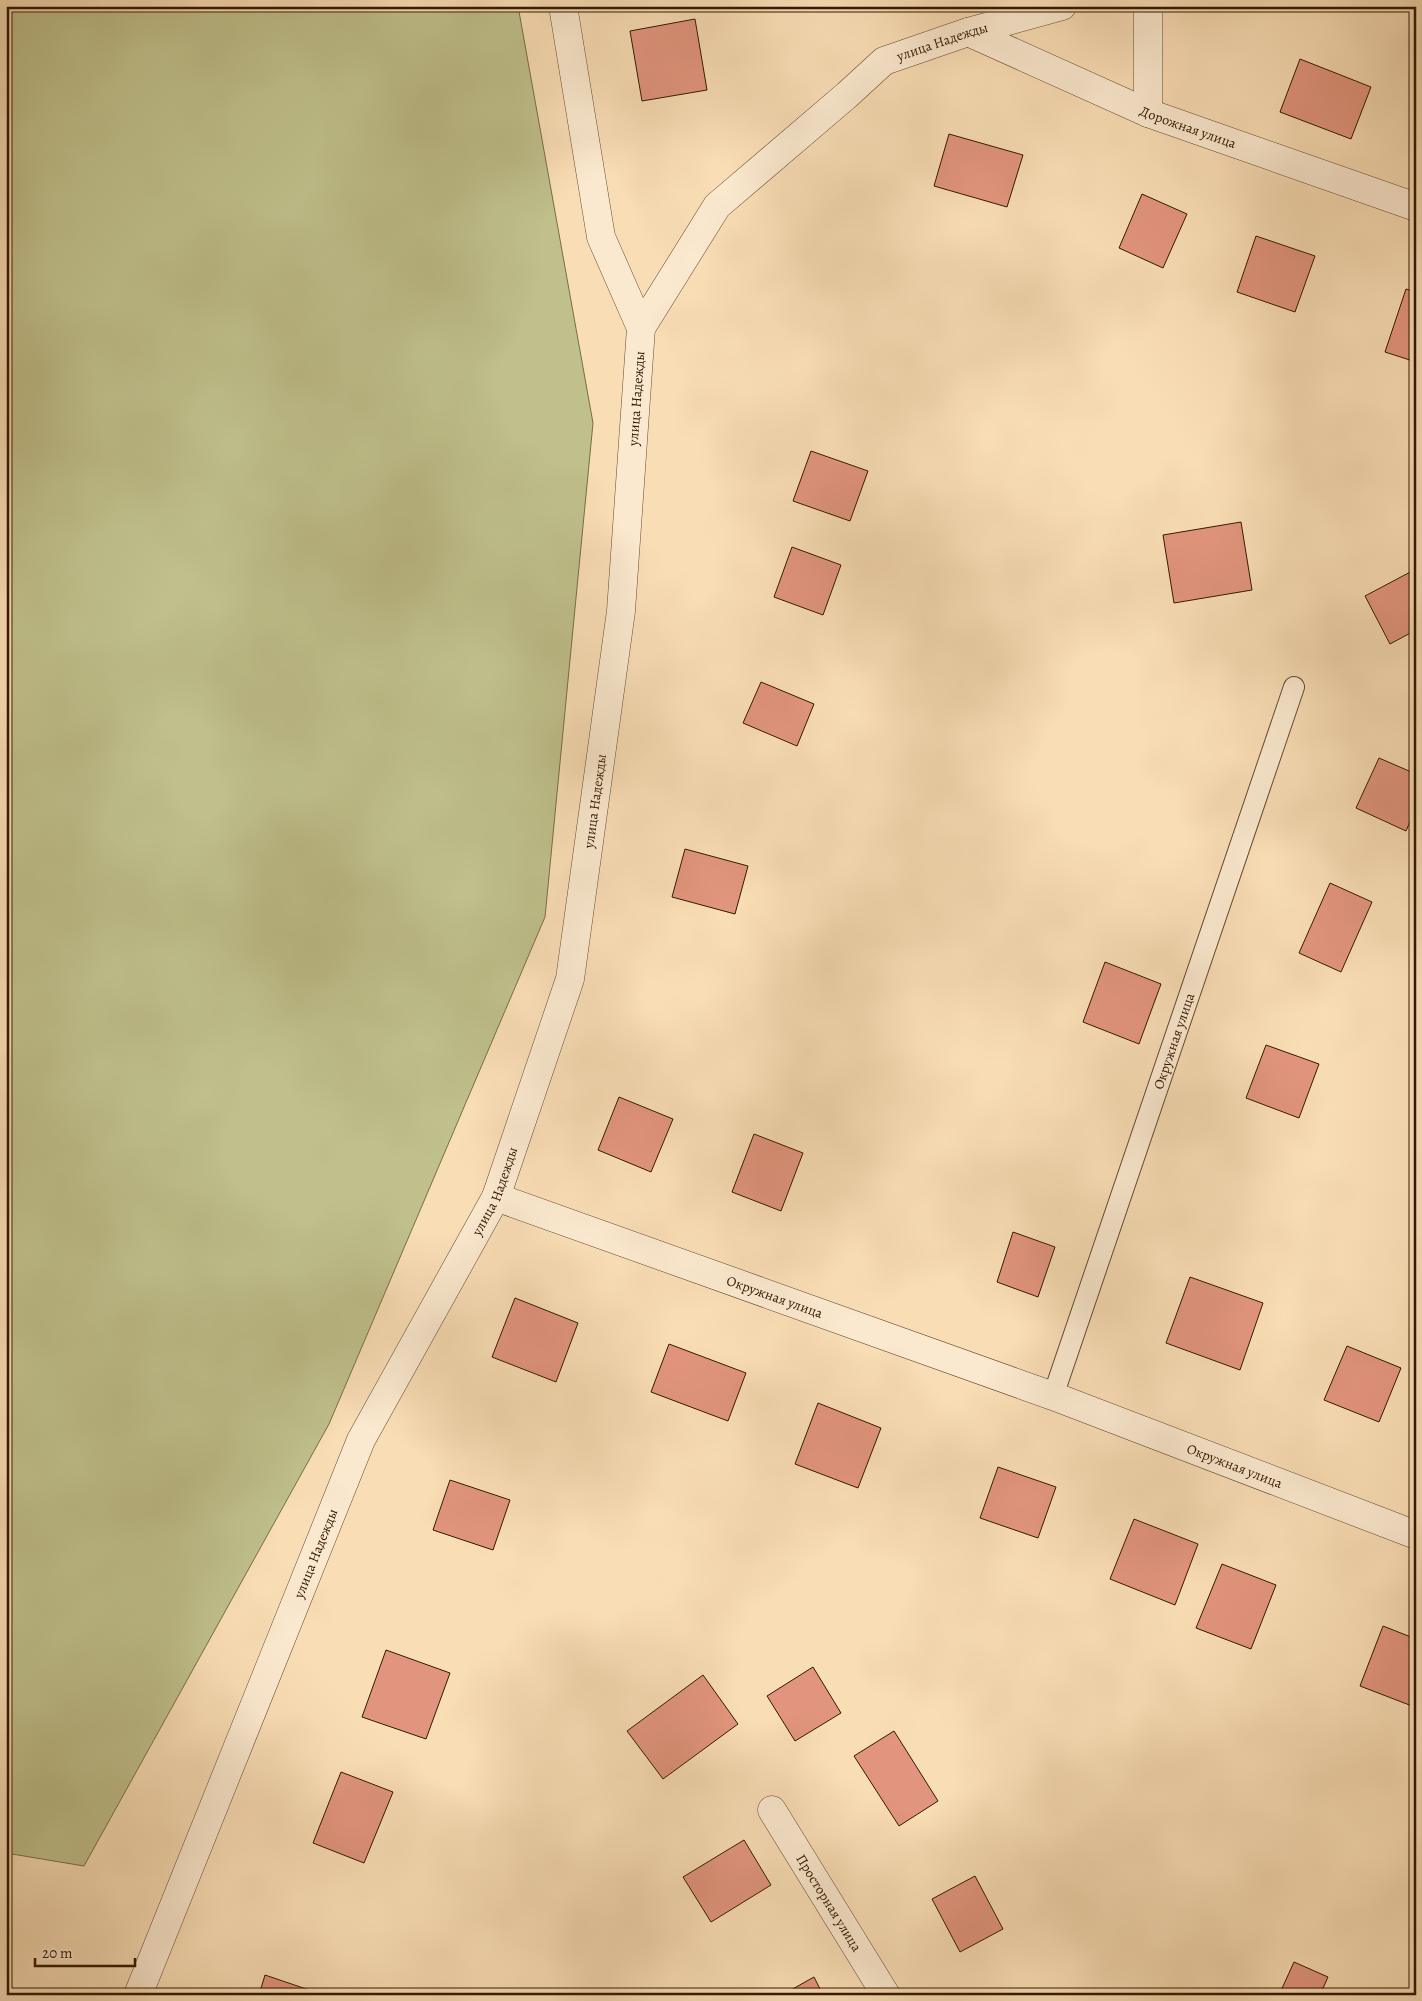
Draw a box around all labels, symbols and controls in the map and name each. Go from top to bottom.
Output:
street label: улица Надежды [893,17,990,66]
street label: Дорожная улица [1137,101,1239,153]
street label: улица Надежды [623,350,649,447]
street label: улица Надежды [579,753,611,850]
street label: Окружная улица [1148,990,1199,1092]
street label: улица Надежды [467,1144,522,1240]
street label: Окружная улица [724,1271,826,1323]
street label: Окружная улица [1184,1439,1286,1493]
street label: улица Надежды [289,1506,342,1602]
street label: Просторная улица [792,1851,867,1956]
scale bar [35,1936,135,1968]
text: 20 m [42,1943,73,1963]

